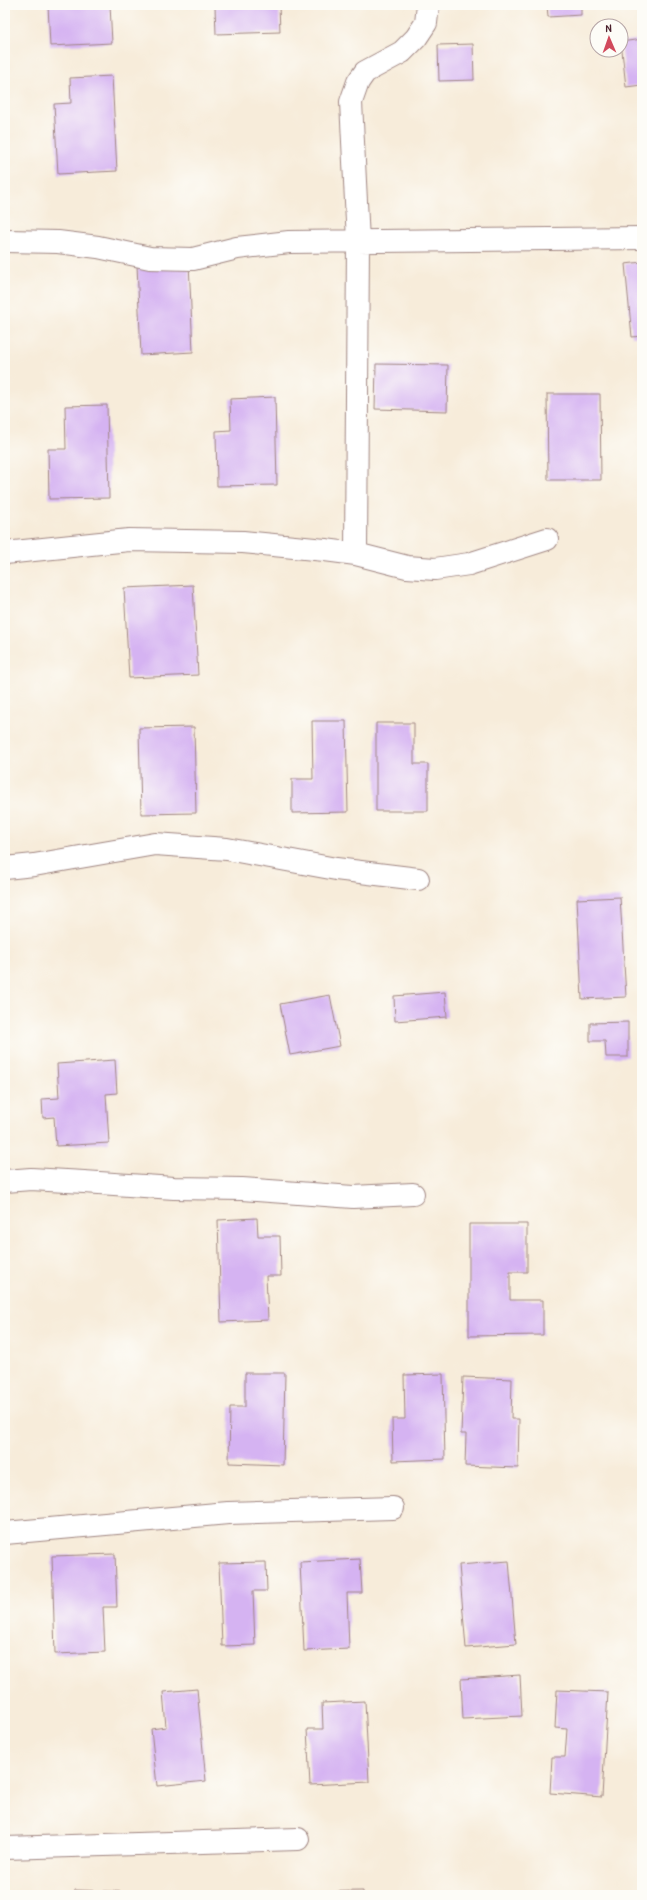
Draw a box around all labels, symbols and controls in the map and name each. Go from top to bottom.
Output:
north arrow [589,18,629,58]
text: N [605,21,612,35]

